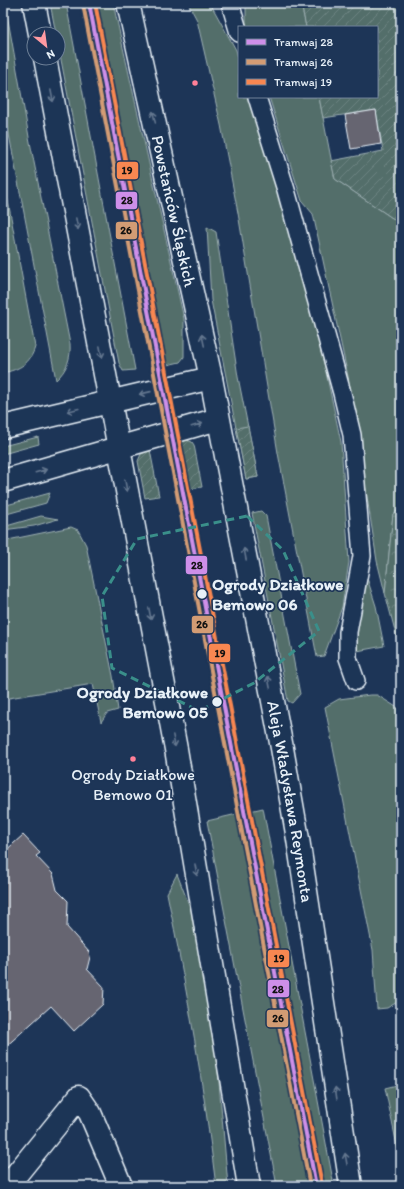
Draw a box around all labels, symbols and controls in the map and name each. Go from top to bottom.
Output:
north arrow [26,26,66,66]
legend [238,26,378,98]
text: Tramwaj 28 [274,35,334,49]
text: N [44,47,57,62]
text: Tramwaj 26 [274,55,333,69]
text: Tramwaj 19 [274,75,332,89]
unlabelled marker [190,78,200,88]
one-way arrow [48,89,56,102]
one-way arrow [149,111,157,124]
street label: Powstańców Śląskich [148,133,201,289]
line badge: 19 [116,161,139,180]
text: 19 [122,164,133,177]
line badge: 28 [115,191,138,210]
text: 28 [121,194,133,207]
one-way arrow [73,217,81,230]
line badge: 26 [115,221,138,240]
text: 26 [120,224,132,237]
one-way arrow [198,334,206,347]
one-way arrow [98,345,106,358]
one-way arrow [139,389,152,397]
one-way arrow [67,407,80,414]
one-way arrow [190,421,203,428]
one-way arrow [34,467,47,474]
one-way arrow [122,479,130,492]
one-way arrow [240,548,248,561]
line badge: 28 [185,555,208,575]
text: 28 [191,559,203,572]
place label: Ogrody Działkowe Bemowo 06 [212,574,343,614]
marker: Ogrody Działkowe Bemowo 06 [195,587,209,601]
one-way arrow [146,607,154,620]
line badge: 26 [191,615,214,634]
text: 26 [196,618,208,631]
line badge: 19 [208,643,231,663]
text: 19 [215,647,226,660]
one-way arrow [265,676,273,689]
place label: Ogrody Działkowe Bemowo 05 [77,682,208,722]
marker: Ogrody Działkowe Bemowo 05 [210,695,224,709]
street label: Aleja Władysława Reymonta [263,699,318,904]
one-way arrow [171,735,179,748]
marker: Ogrody Działkowe Bemowo 01 [128,754,138,764]
place label: Ogrody Działkowe Bemowo 01 [71,765,195,804]
one-way arrow [192,863,200,876]
line badge: 19 [267,949,290,968]
text: 19 [274,952,285,965]
line badge: 28 [267,979,290,998]
text: 28 [272,983,284,996]
line badge: 26 [266,1009,289,1028]
text: 26 [272,1012,284,1025]
one-way arrow [332,1087,340,1100]
one-way arrow [342,1153,350,1166]

